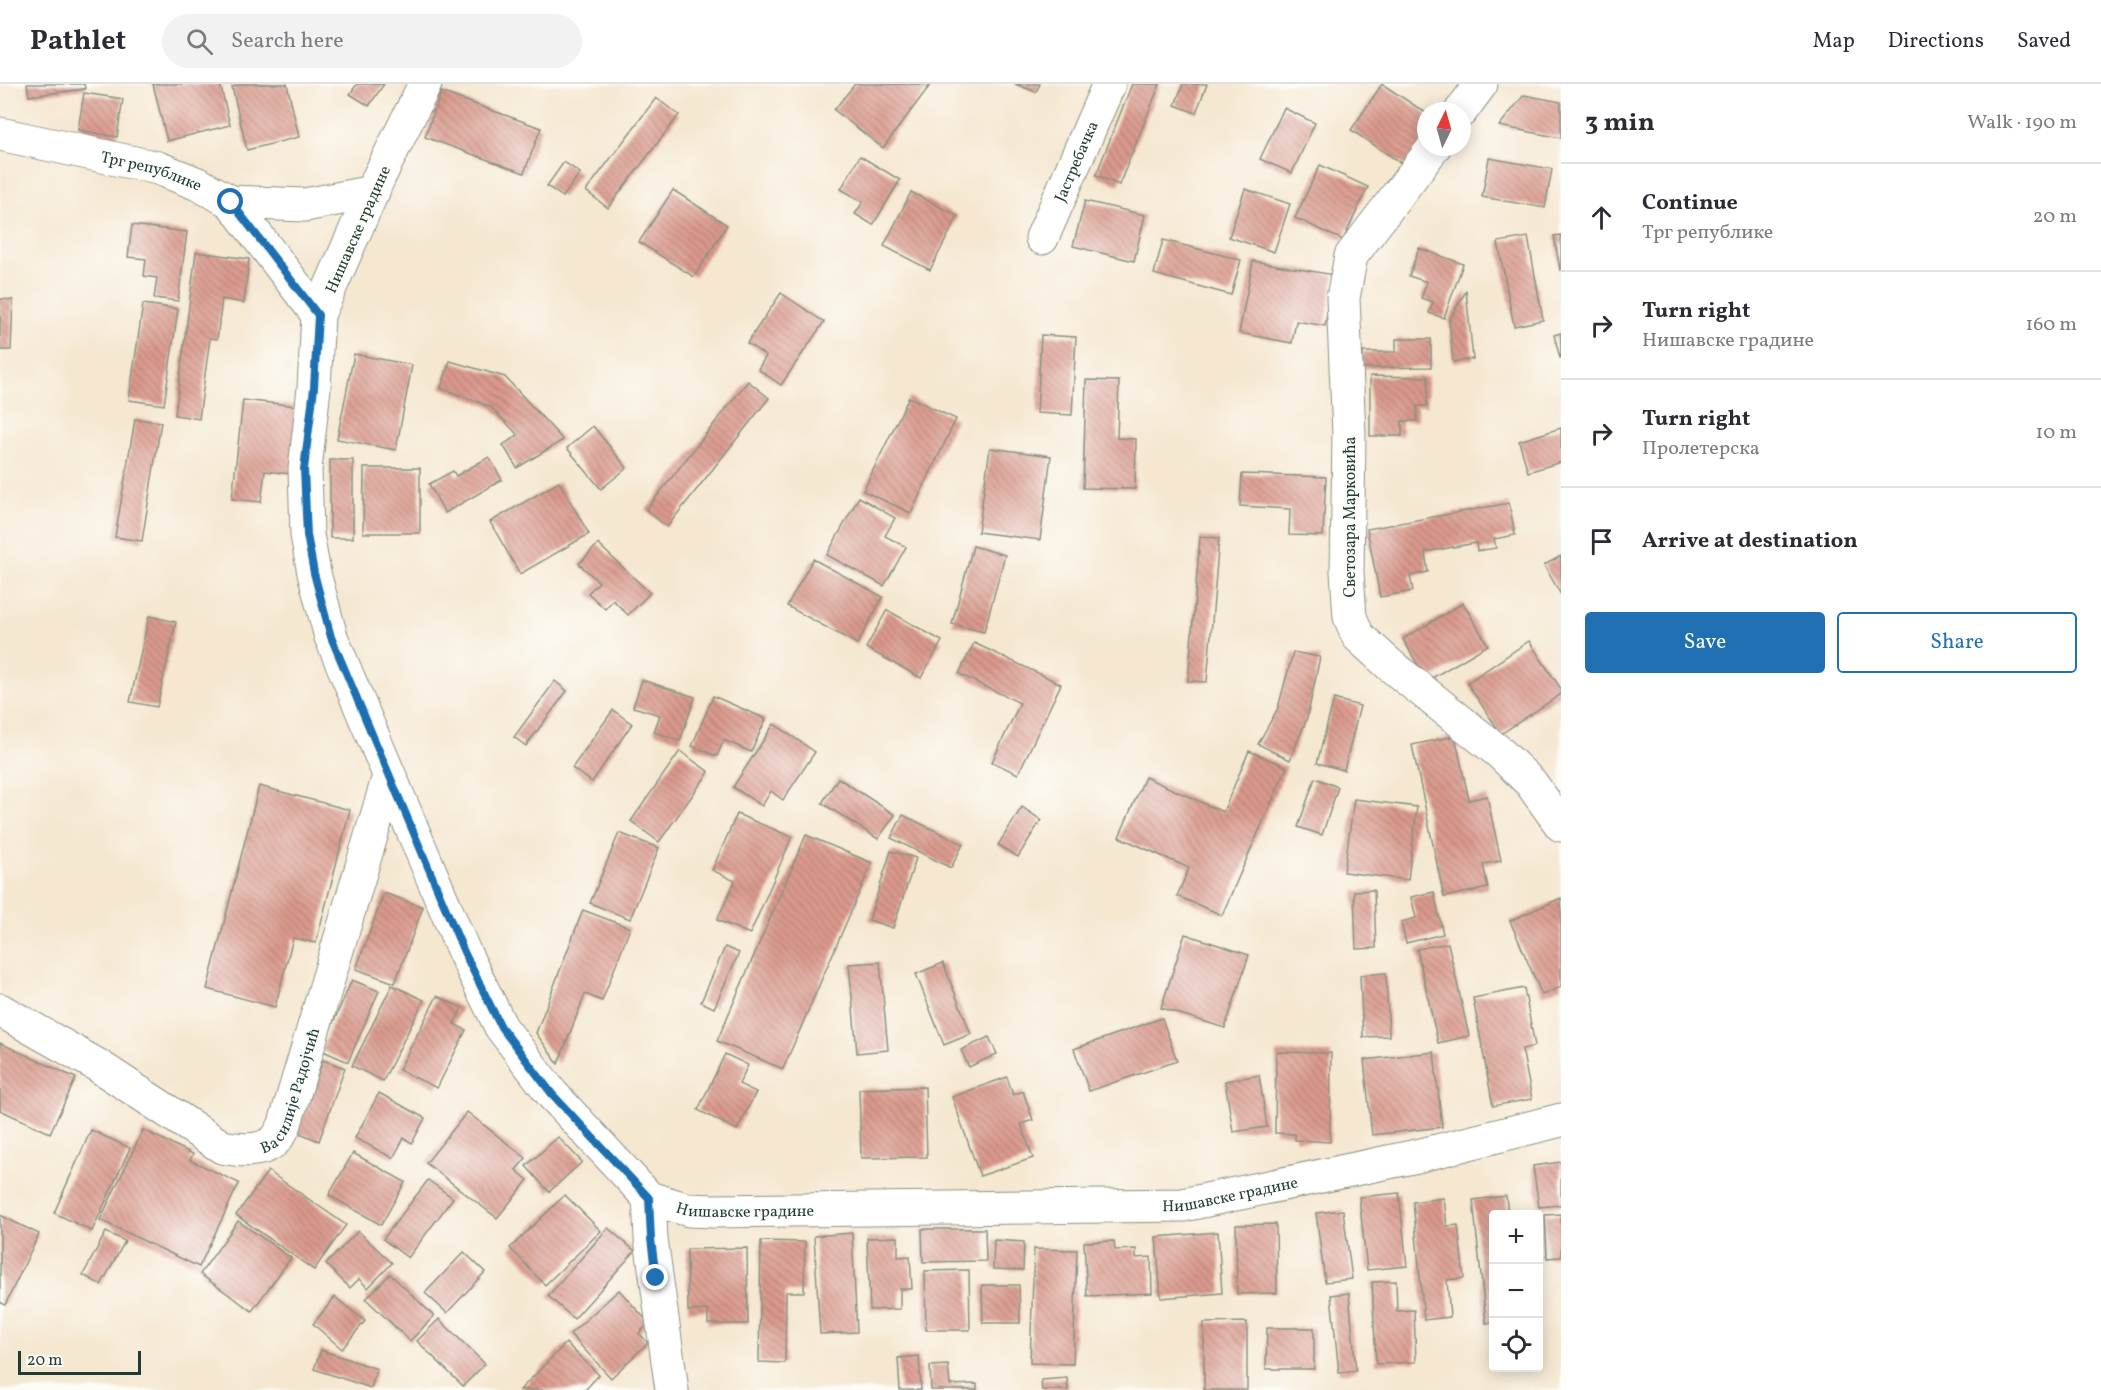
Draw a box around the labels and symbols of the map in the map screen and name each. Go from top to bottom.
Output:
north arrow [1417,102,1471,156]
street label: Јастребачка [1050,118,1105,206]
street label: Трг републике [98,147,206,197]
street label: Нишавске градине [321,162,397,297]
route start [217,188,243,214]
street label: Светозара Марковића [1340,436,1362,598]
street label: Василије Радојчић [257,1025,326,1160]
street label: Нишавске градине [1162,1172,1300,1218]
street label: Нишавске градине [673,1198,814,1224]
route end [642,1264,668,1290]
scale bar [18,1348,141,1376]

